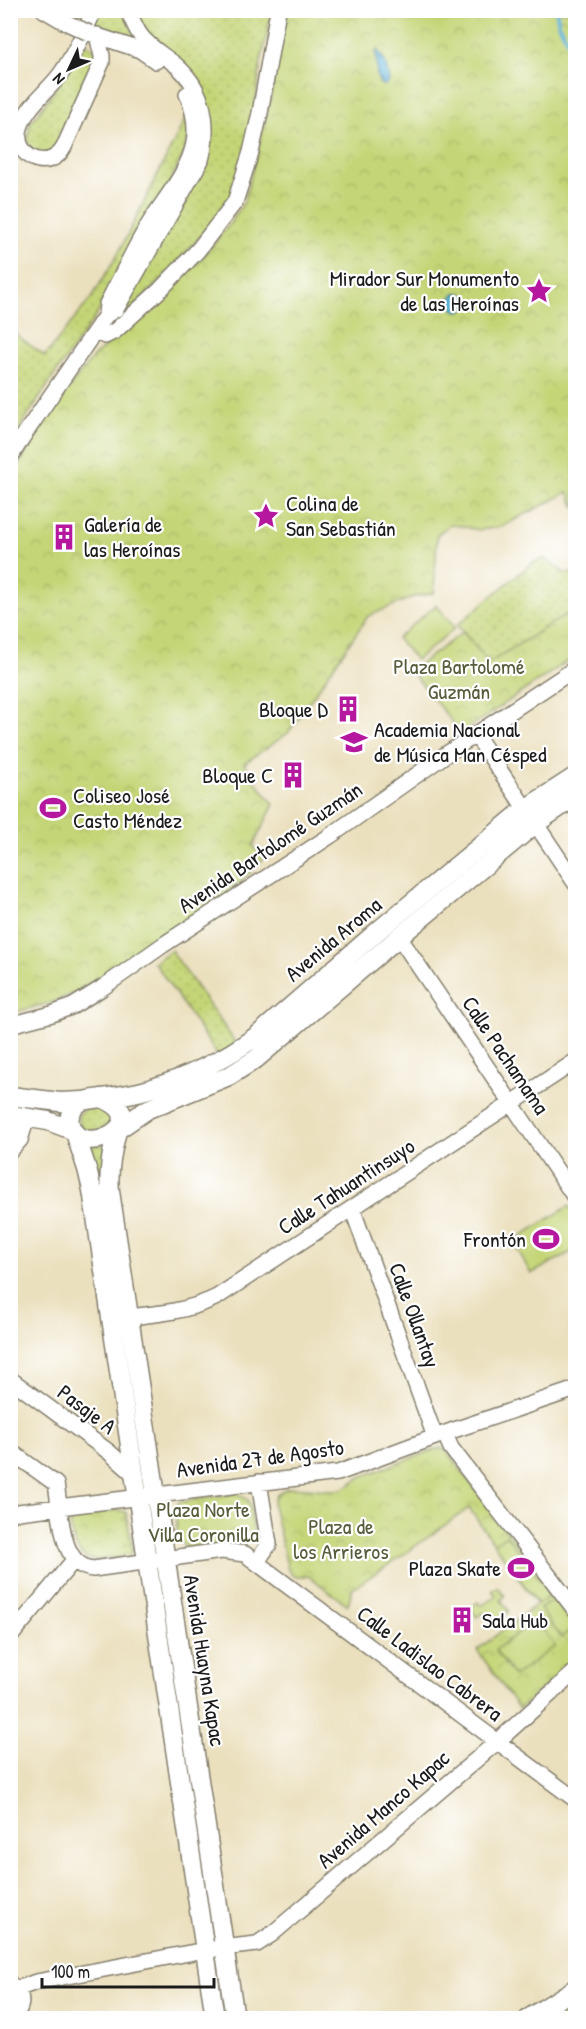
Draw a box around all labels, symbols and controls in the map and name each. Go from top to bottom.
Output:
north arrow [39,39,99,99]
text: N [47,68,69,90]
place label: Mirador Sur Monumento de las Heroínas [330,263,519,318]
place icon: Mirador Sur Monumento de las Heroínas [524,276,554,306]
place label: Colina de San Sebastián [286,488,396,543]
place icon: Colina de San Sebastián [251,501,281,531]
place label: Galería de las Heroínas [84,509,180,564]
building icon: Galería de las Heroínas [49,522,79,552]
park label: Plaza Bartolomé Guzmán [393,651,525,706]
place label: Bloque D [259,694,329,724]
building icon: Bloque D [333,694,363,724]
place label: Academia Nacional de Música Man Césped [374,714,547,769]
school or university icon: Academia Nacional de Música Man Césped [339,727,369,757]
place label: Bloque C [202,760,273,790]
building icon: Bloque C [278,760,308,790]
street label: Avenida Bartolomé Guzmán [172,774,368,920]
place label: Coliseo José Casto Méndez [73,780,182,835]
sports icon: Coliseo José Casto Méndez [38,793,68,823]
street label: Avenida Aroma [279,890,388,988]
street label: Calle Pachamama [455,990,557,1120]
street label: Calle Tahuantinsuyo [272,1130,420,1241]
place label: Frontón [463,1224,526,1254]
sports icon: Frontón [531,1224,561,1254]
street label: Calle Ollantay [382,1258,448,1372]
street label: Pasaje A [52,1377,123,1441]
street label: Avenida 27 de Agosto [175,1431,346,1485]
park label: Plaza Norte Villa Coronilla [147,1494,259,1549]
park label: Plaza de los Arrieros [293,1511,389,1566]
place label: Plaza Skate [409,1553,501,1583]
sports icon: Plaza Skate [506,1553,536,1583]
street label: Avenida Huayna Kapac [177,1572,233,1748]
street label: Calle Ladislao Cabrera [351,1598,509,1728]
building icon: Sala Hub [447,1605,477,1635]
place label: Sala Hub [482,1605,548,1635]
street label: Avenida Manco Kapac [310,1743,456,1875]
scale bar [42,1951,214,1989]
text: 100 m [51,1959,90,1984]

